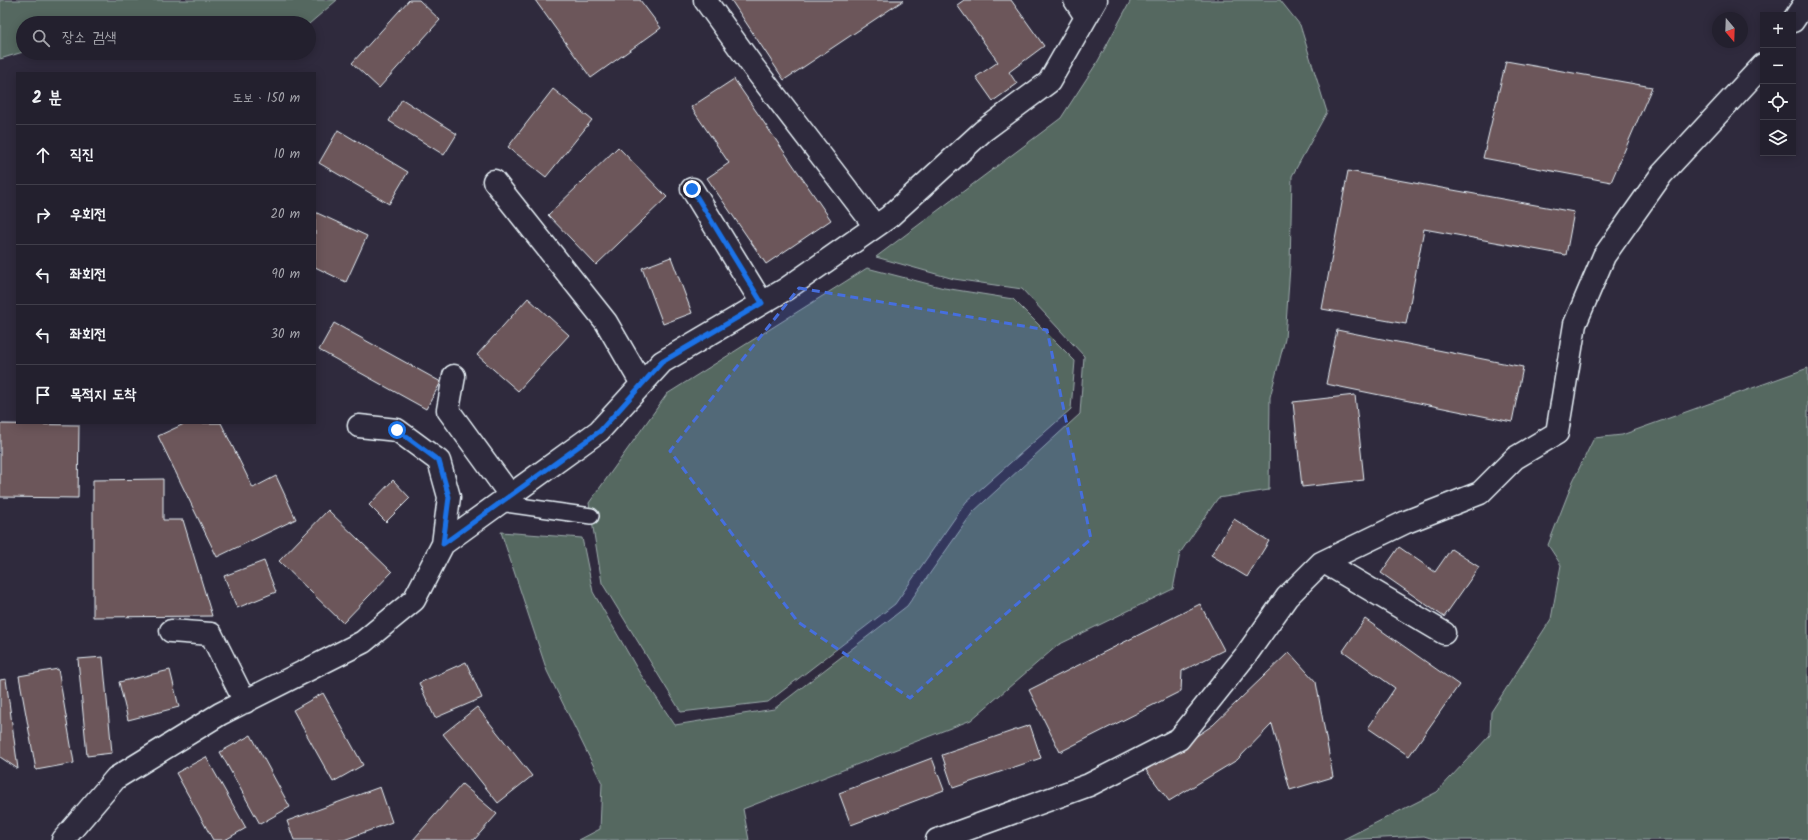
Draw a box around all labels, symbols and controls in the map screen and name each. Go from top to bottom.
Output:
north arrow [1712,12,1748,48]
map controls [1760,12,1796,156]
button: + [1760,12,1796,48]
search box [16,16,316,60]
text: 장소 검색 [62,26,116,50]
icon: search [30,27,52,49]
button: − [1760,48,1796,84]
button: locate [1760,84,1796,120]
text: 2 분 [32,85,62,112]
text: 도보 · 150 m [232,88,300,109]
button: layers [1760,120,1796,156]
text: 직진 [70,143,94,167]
icon: ahead [32,144,54,166]
text: 10 m [274,144,300,165]
route end [683,180,701,198]
text: 우회전 [70,203,106,227]
icon: right [32,204,54,226]
text: 20 m [270,204,300,225]
text: 좌회전 [70,263,106,287]
icon: left [32,264,54,286]
text: 90 m [272,264,300,285]
text: 좌회전 [70,323,106,347]
icon: left [32,324,54,346]
text: 30 m [271,324,300,345]
text: 목적지 도착 [70,383,136,407]
icon: arrive [32,384,54,406]
route start [388,421,406,439]

